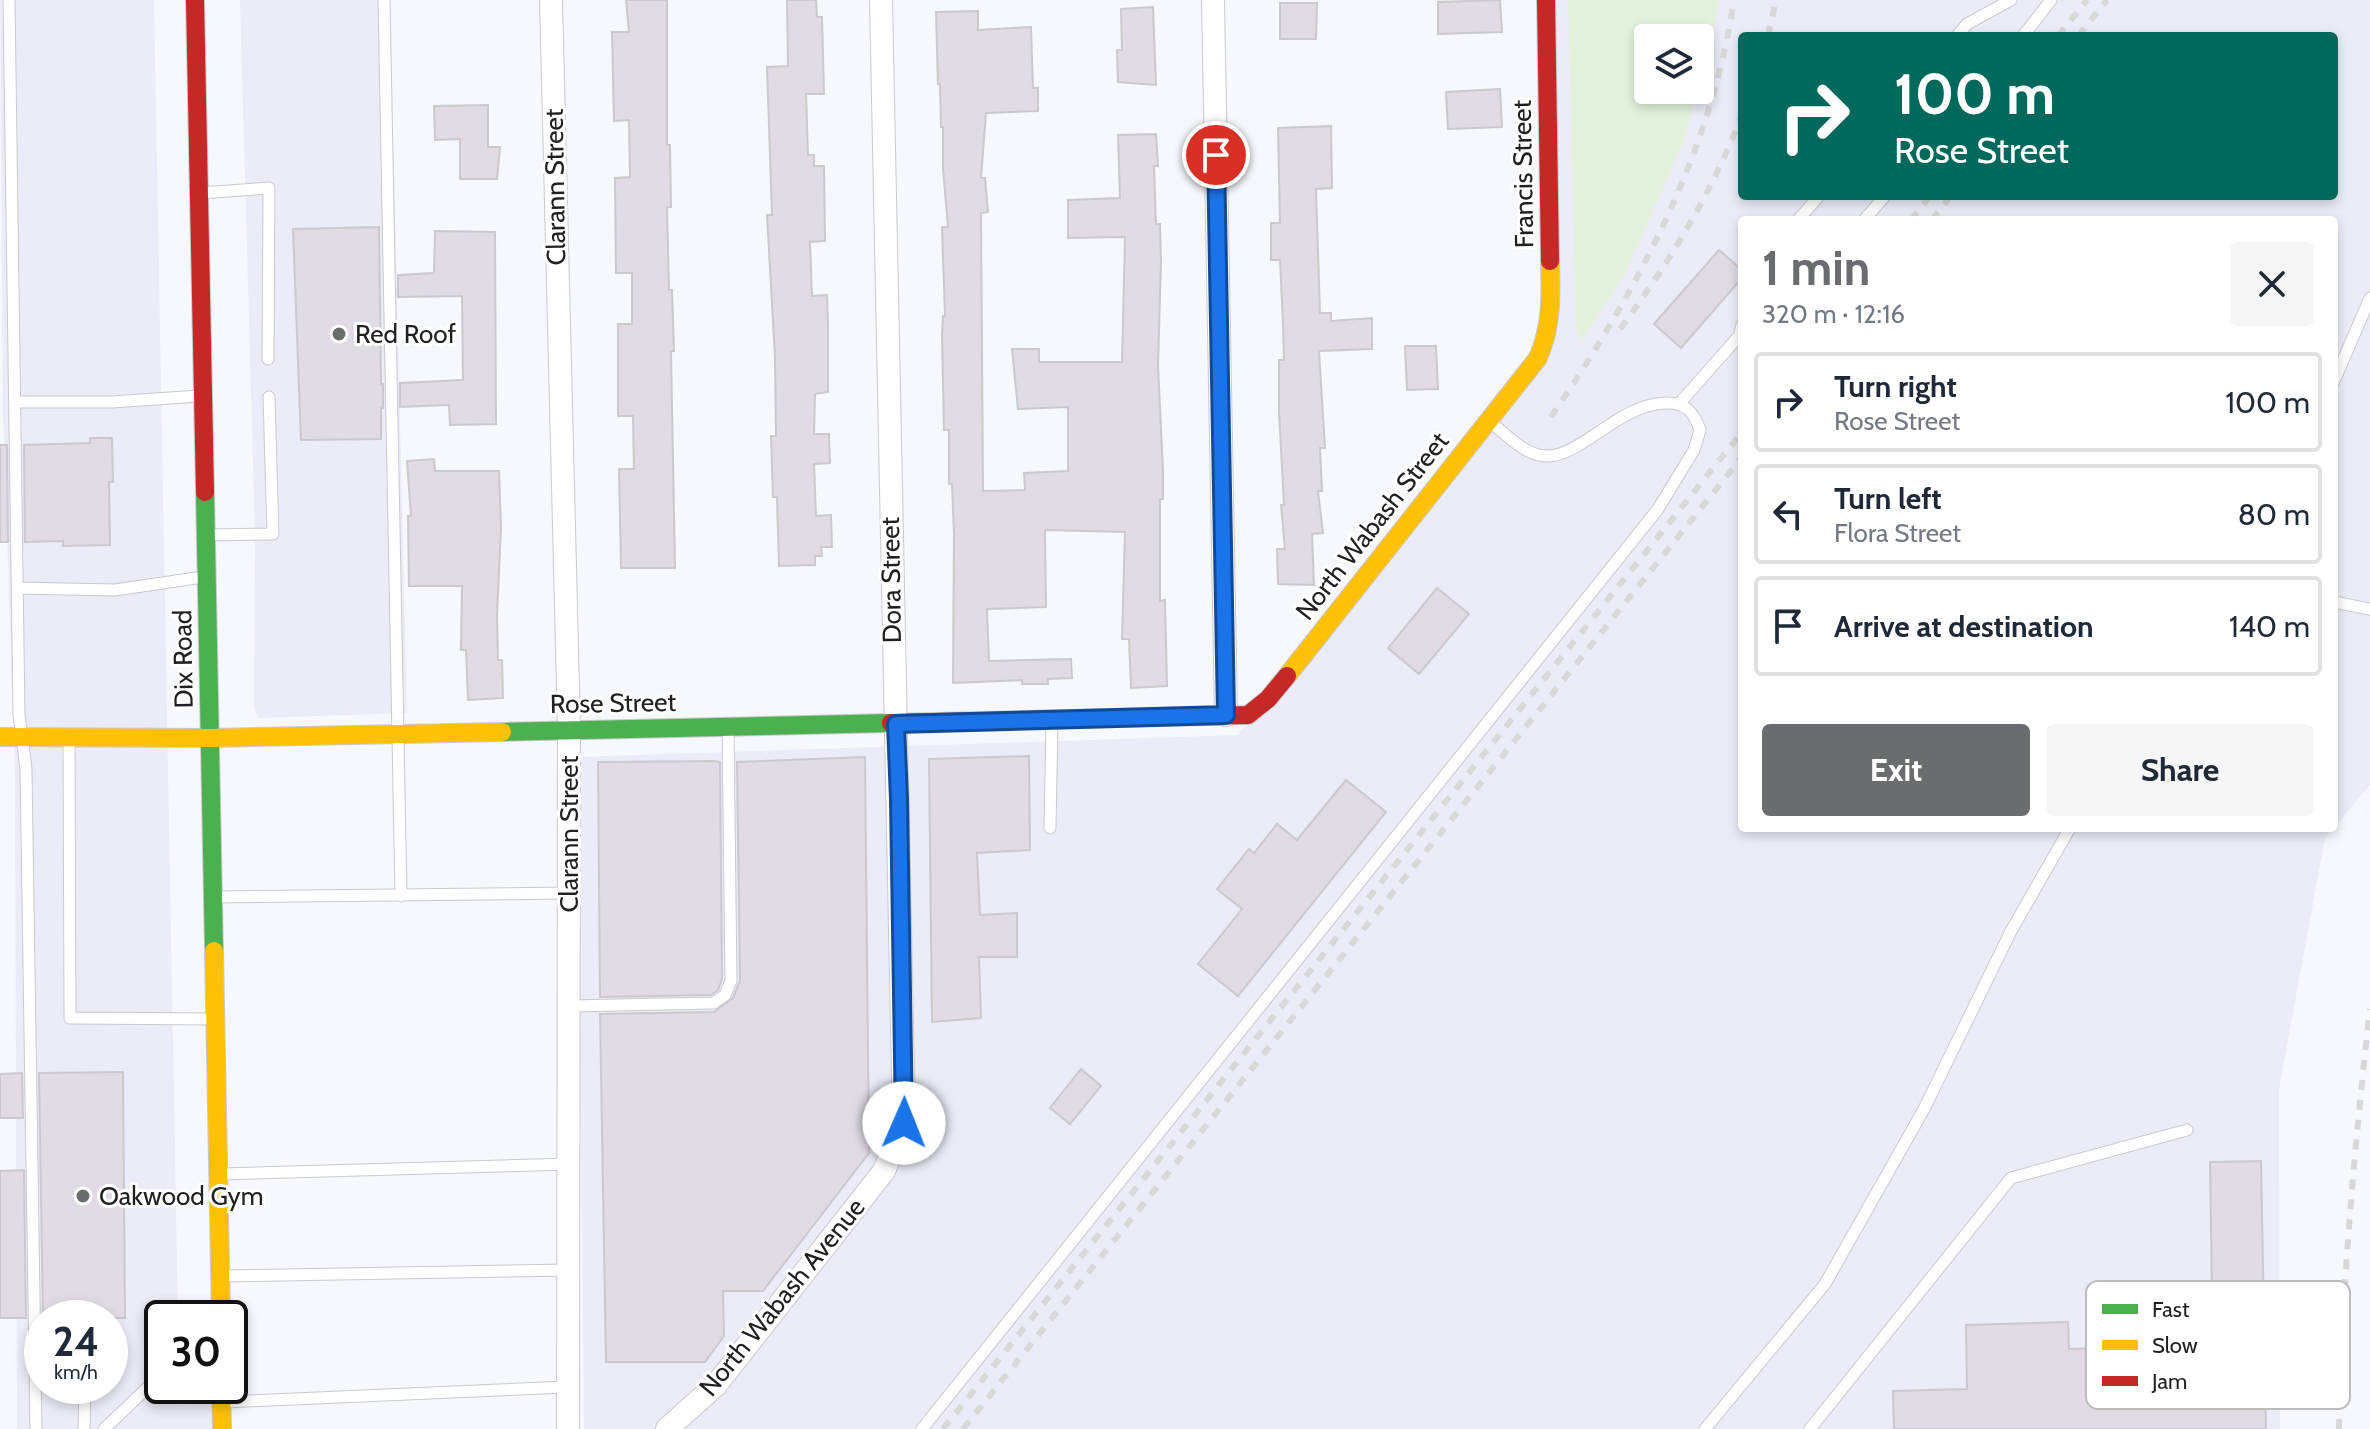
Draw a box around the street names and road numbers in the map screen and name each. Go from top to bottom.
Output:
street label: Francis Street [1506,99,1540,248]
street label: Clarann Street [538,108,572,266]
street label: North Wabash Street [1289,425,1455,626]
street label: Dora Street [874,516,908,643]
street label: Dix Road [166,609,200,709]
street label: Rose Street [550,686,677,720]
street label: Clarann Street [553,755,585,912]
street label: North Wabash Avenue [692,1192,872,1402]

